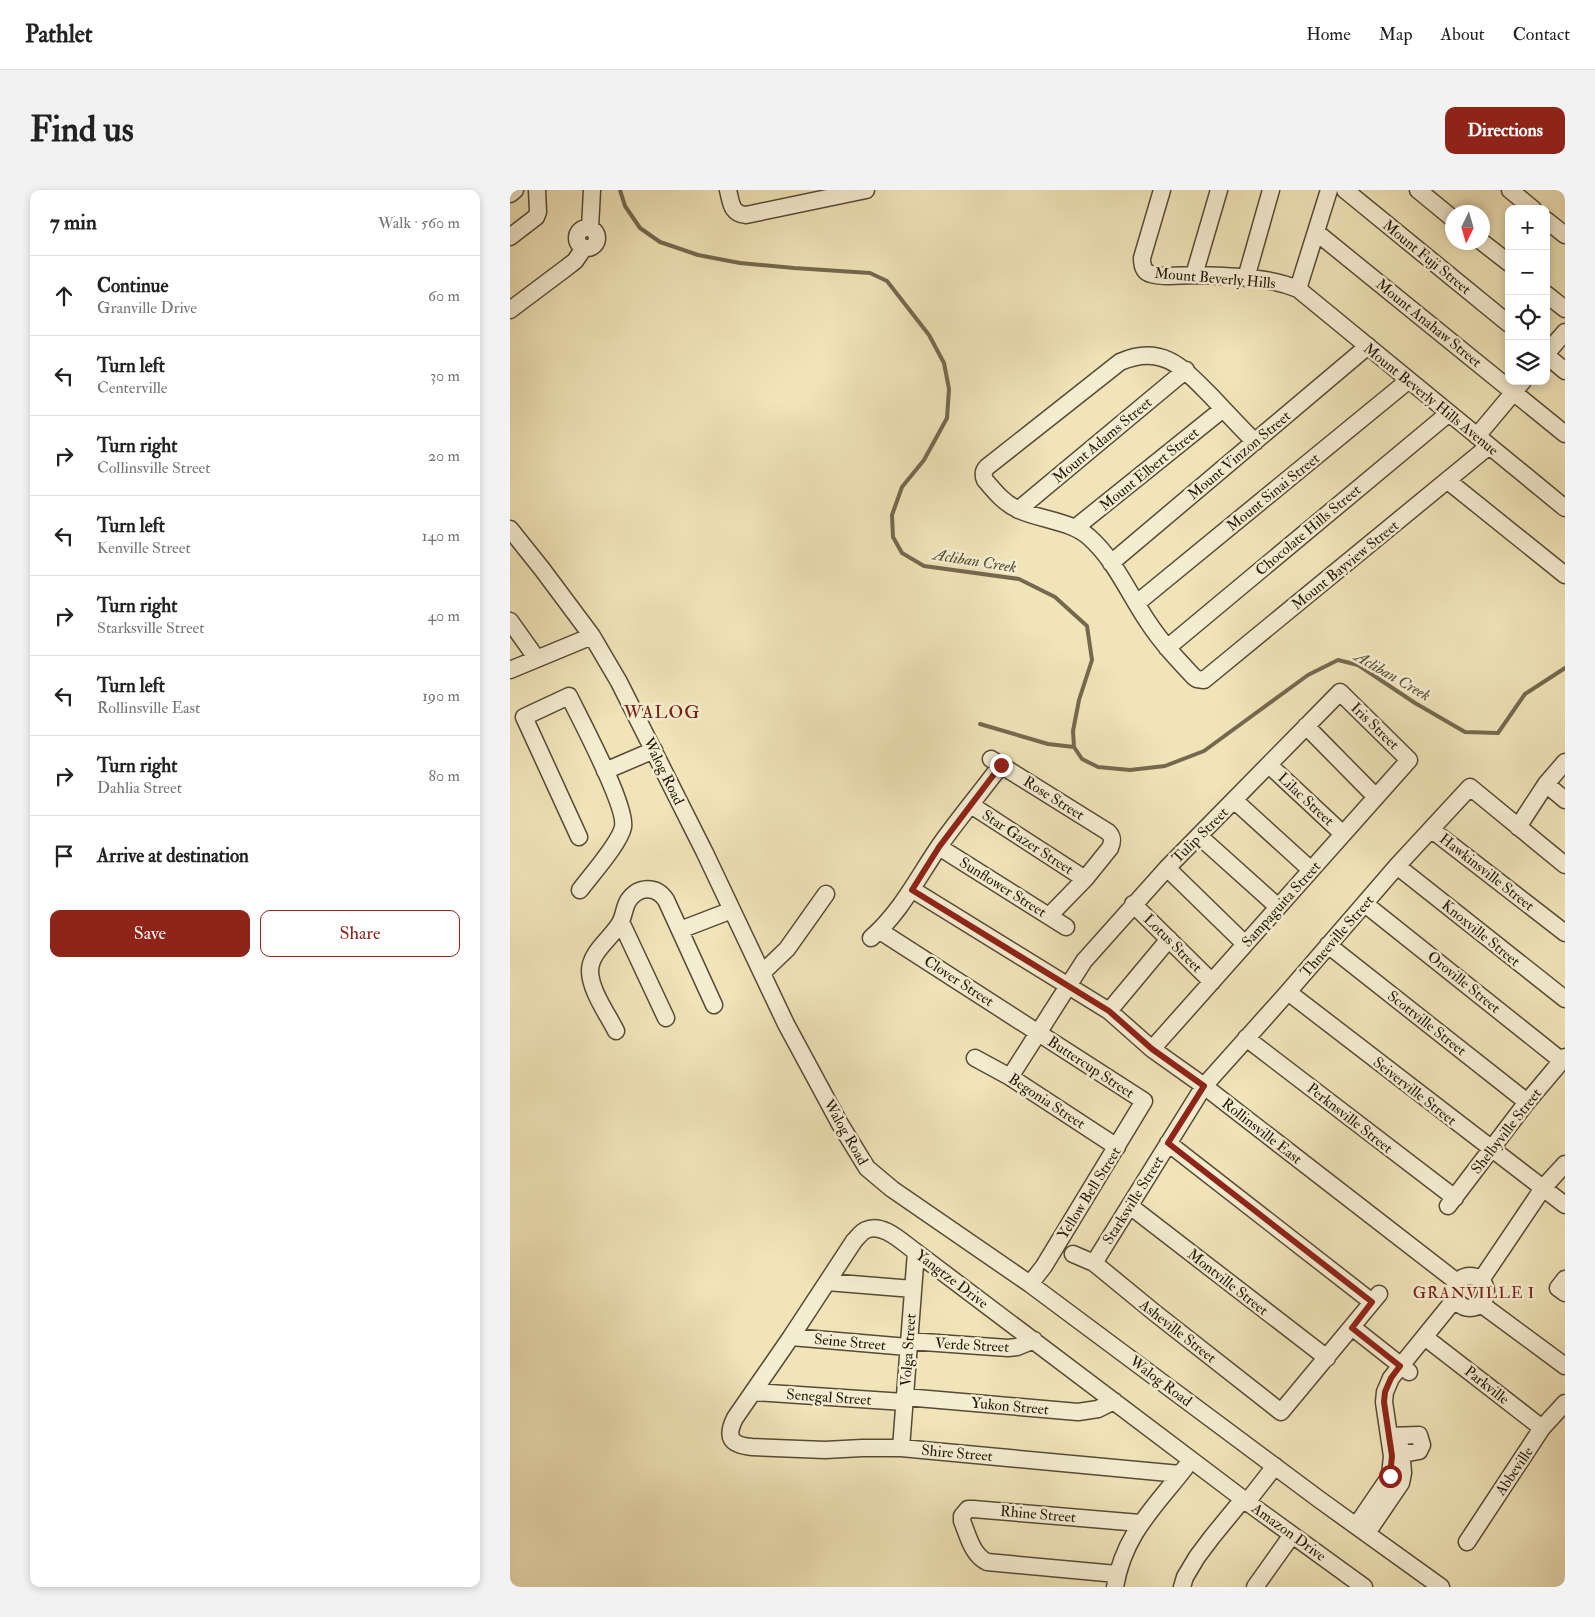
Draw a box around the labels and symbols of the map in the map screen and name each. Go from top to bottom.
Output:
north arrow [1445,205,1490,250]
street label: Mount Fuji Street [1379,216,1475,299]
street label: Mount Beverly Hills [1153,264,1276,293]
street label: Mount Anahaw Street [1372,275,1486,372]
street label: Mount Beverly Hills Avenue [1359,339,1502,460]
street label: Mount Adams Street [1049,393,1156,488]
street label: Mount Vinzon Street [1184,407,1295,504]
street label: Mount Elbert Street [1096,423,1203,515]
street label: Mount Sinai Street [1223,449,1324,536]
street label: Chocolate Hills Street [1252,481,1365,580]
street label: Mount Bayview Street [1288,516,1403,614]
water label: Acliban Creek [930,544,1018,577]
water label: Acliban Creek [1349,645,1434,706]
street label: Iris Street [1346,699,1403,754]
district label: WALOG [623,701,700,724]
street label: Walog Road [639,733,688,809]
route end [990,754,1013,777]
street label: Lilac Street [1273,768,1338,830]
street label: Rose Street [1020,772,1088,825]
street label: Tulip Street [1168,803,1233,868]
street label: Star Gazer Street [978,806,1077,879]
street label: Hawkinsville Street [1435,829,1538,915]
street label: Sunflower Street [956,853,1050,922]
street label: Sampaguita Street [1238,857,1326,952]
street label: Thneeville Street [1296,891,1378,981]
street label: Knoxville Street [1438,896,1524,971]
street label: Lotus Street [1139,910,1206,977]
street label: Oroville Street [1423,947,1504,1018]
street label: Clover Street [920,952,997,1011]
street label: Scottville Street [1383,987,1470,1060]
street label: Buttercup Street [1043,1032,1138,1103]
street label: Seiverville Street [1369,1053,1460,1130]
street label: Begonia Street [1005,1070,1089,1133]
street label: Perknsville Street [1303,1079,1397,1158]
street label: Shelbyville Street [1467,1084,1546,1178]
street label: Rollinsville East [1218,1094,1306,1169]
street label: Walog Road [819,1095,872,1169]
street label: Yellow Bell Street [1053,1143,1125,1243]
street label: Starksville Street [1099,1152,1168,1248]
street label: Montville Street [1183,1245,1272,1320]
street label: Yangtze Drive [912,1246,992,1313]
district label: GRANVILLE I [1413,1283,1535,1303]
street label: Asheville Street [1135,1295,1220,1367]
street label: Volga Street [896,1313,921,1387]
street label: Seine Street [813,1330,887,1355]
street label: Verde Street [934,1334,1010,1357]
street label: Walog Road [1125,1351,1196,1411]
street label: Parkville [1460,1362,1513,1409]
street label: Senegal Street [786,1385,872,1410]
street label: Yukon Street [970,1394,1050,1419]
street label: Shire Street [921,1441,993,1466]
street label: Abbeville [1491,1443,1538,1500]
route start [1379,1465,1402,1488]
street label: Amazon Drive [1247,1499,1330,1566]
street label: Rhine Street [999,1502,1077,1527]

